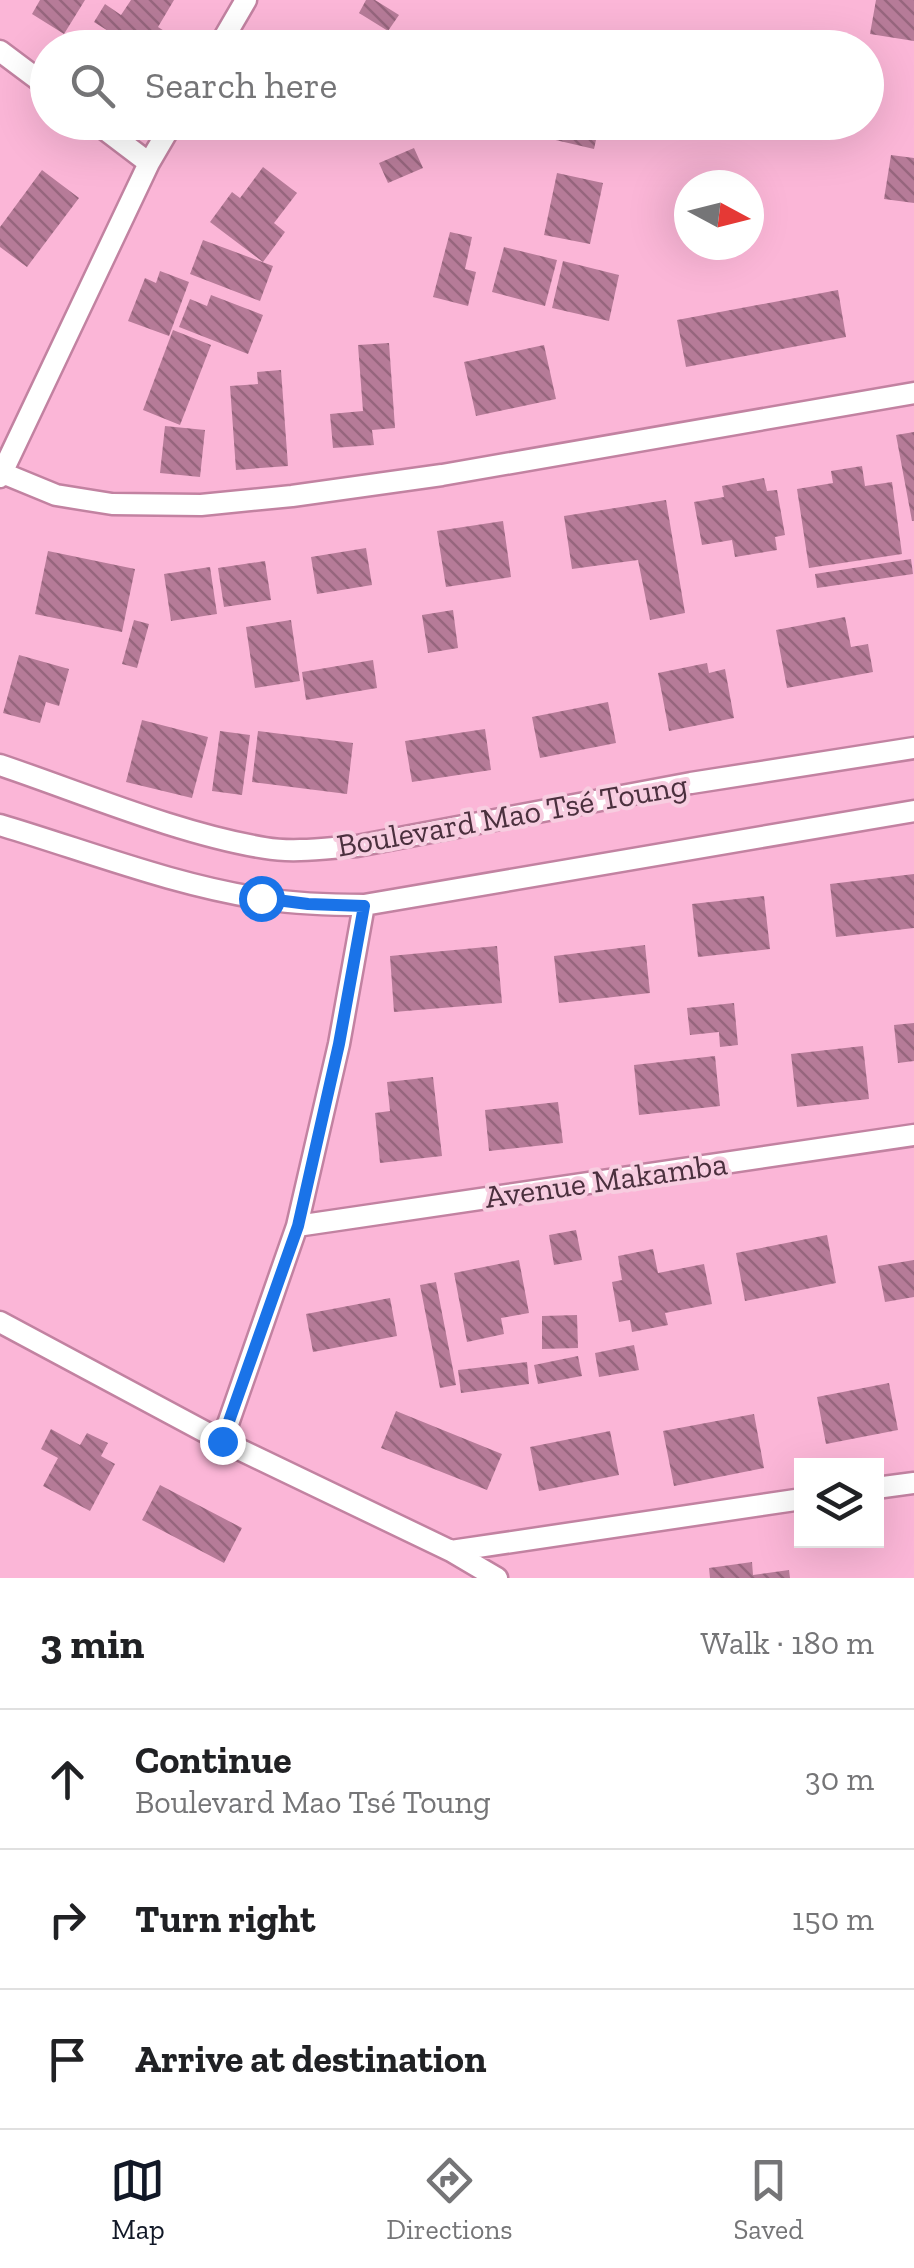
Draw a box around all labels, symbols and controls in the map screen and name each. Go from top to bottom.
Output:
search box [30,30,884,140]
icon: search [65,58,120,113]
text: Search here [145,62,337,108]
north arrow [674,170,764,260]
street label: Boulevard Mao Tsé Toung [334,765,690,865]
route start [239,876,285,922]
street label: Avenue Makamba [482,1144,730,1216]
route end [200,1419,246,1465]
map controls [794,1458,884,1548]
button: layers [794,1458,884,1548]
text: 3 min [40,1618,145,1669]
text: Walk · 180 m [701,1624,874,1662]
text: Continue [135,1737,292,1783]
icon: ahead [40,1752,95,1807]
text: 30 m [805,1760,874,1798]
text: Boulevard Mao Tsé Toung [135,1783,490,1821]
icon: right [40,1892,95,1947]
text: Turn right [135,1896,315,1942]
text: 150 m [792,1900,874,1938]
icon: arrive [40,2032,95,2087]
text: Arrive at destination [135,2036,486,2082]
tab: Map [110,2153,165,2246]
tab: Directions [386,2153,513,2246]
tab: Saved [733,2153,804,2246]

